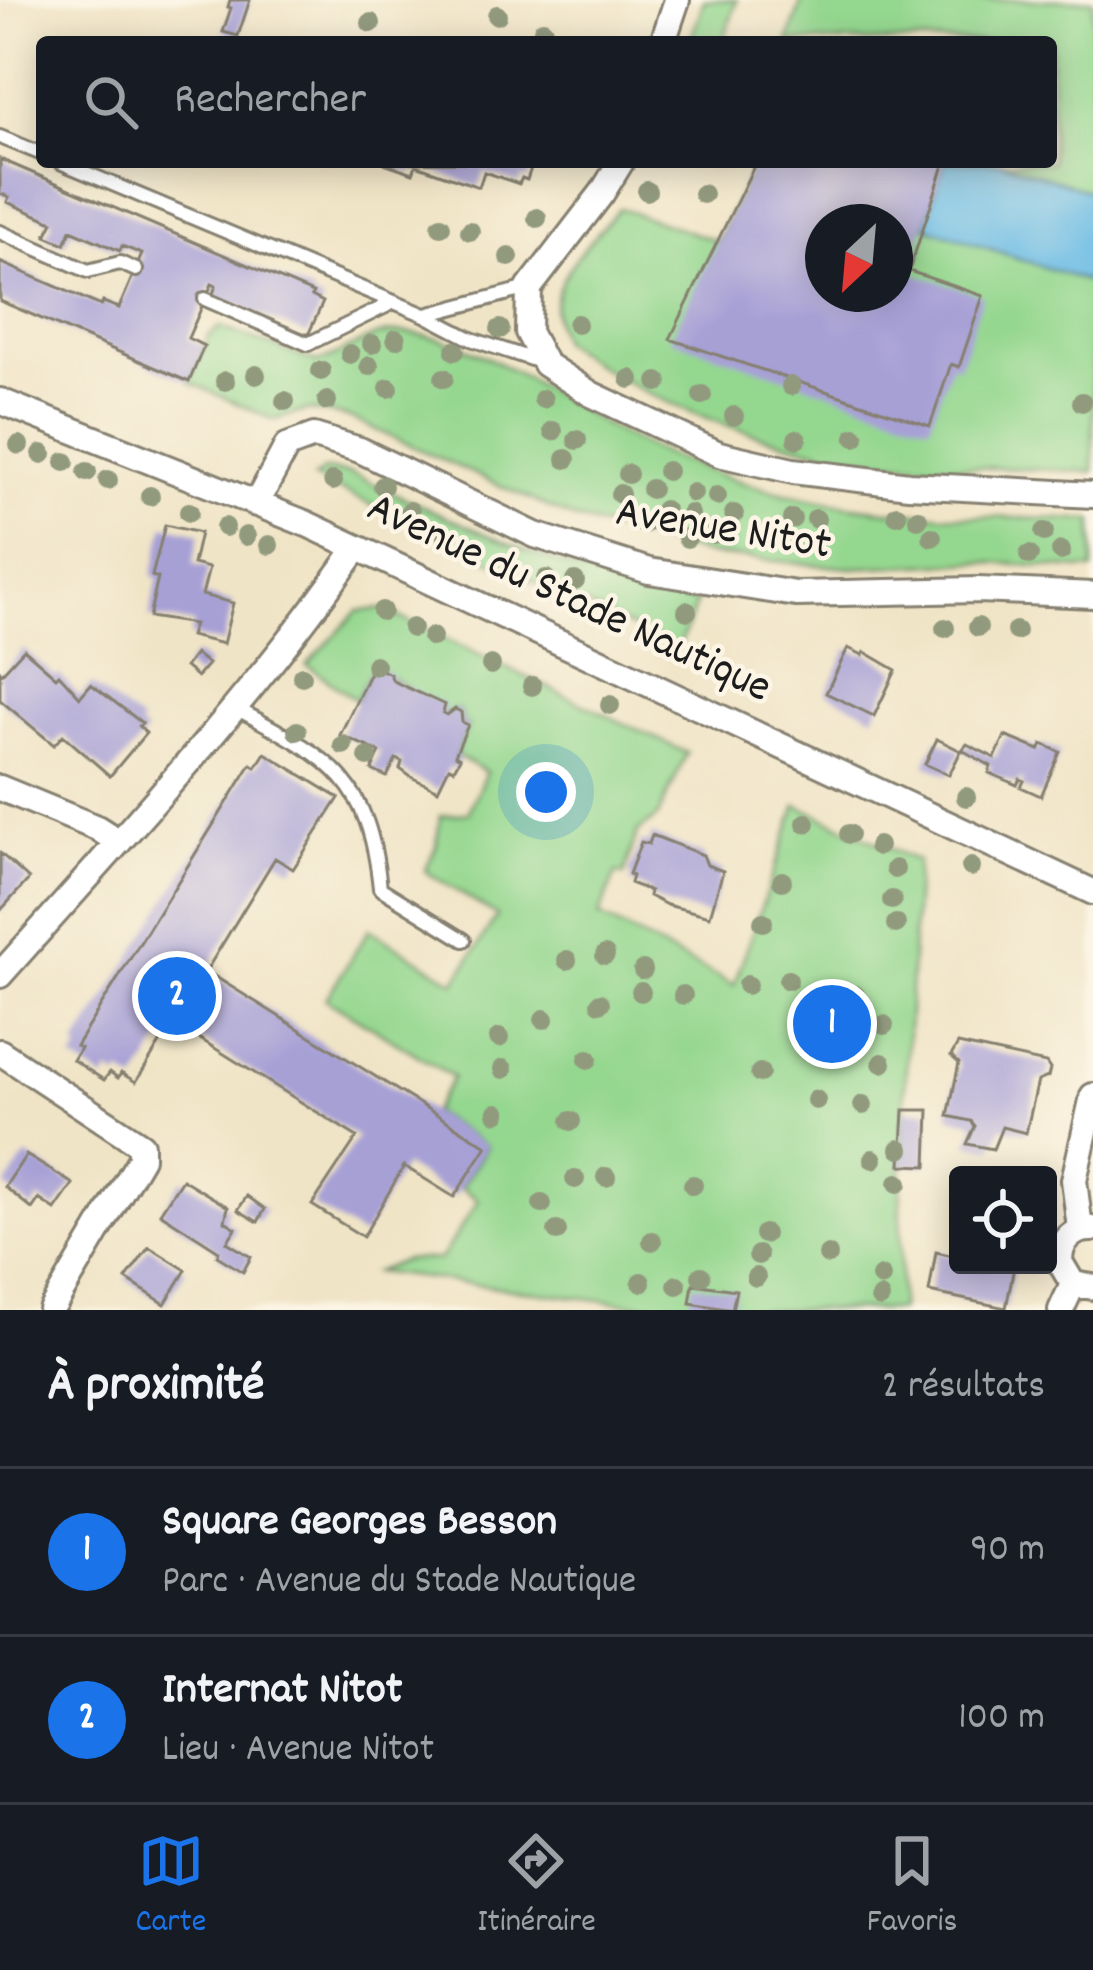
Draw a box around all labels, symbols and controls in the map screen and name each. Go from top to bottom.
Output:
search box [36,36,1057,168]
icon: search [78,69,144,135]
text: Rechercher [174,70,366,134]
north arrow [805,204,913,312]
street label: Avenue du Stade Nautique [355,478,781,722]
street label: Avenue Nitot [611,482,835,580]
your location [516,762,576,822]
pin: 2 [138,951,216,1041]
pin: 1 [793,979,871,1069]
map controls [949,1166,1057,1274]
button: locate [949,1166,1057,1274]
text: À proximité [48,1352,265,1424]
text: 2 résultats [882,1361,1045,1416]
text: Square Georges Besson [162,1492,557,1556]
text: 1 [83,1524,91,1579]
text: 90 m [970,1524,1045,1579]
text: Parc · Avenue du Stade Nautique [162,1556,636,1611]
text: Internat Nitot [162,1660,402,1724]
text: 2 [78,1692,96,1747]
text: 100 m [958,1692,1045,1747]
text: Lieu · Avenue Nitot [162,1724,434,1779]
tab: Carte [136,1828,206,1947]
tab: Itinéraire [477,1828,596,1947]
tab: Favoris [867,1828,958,1947]

